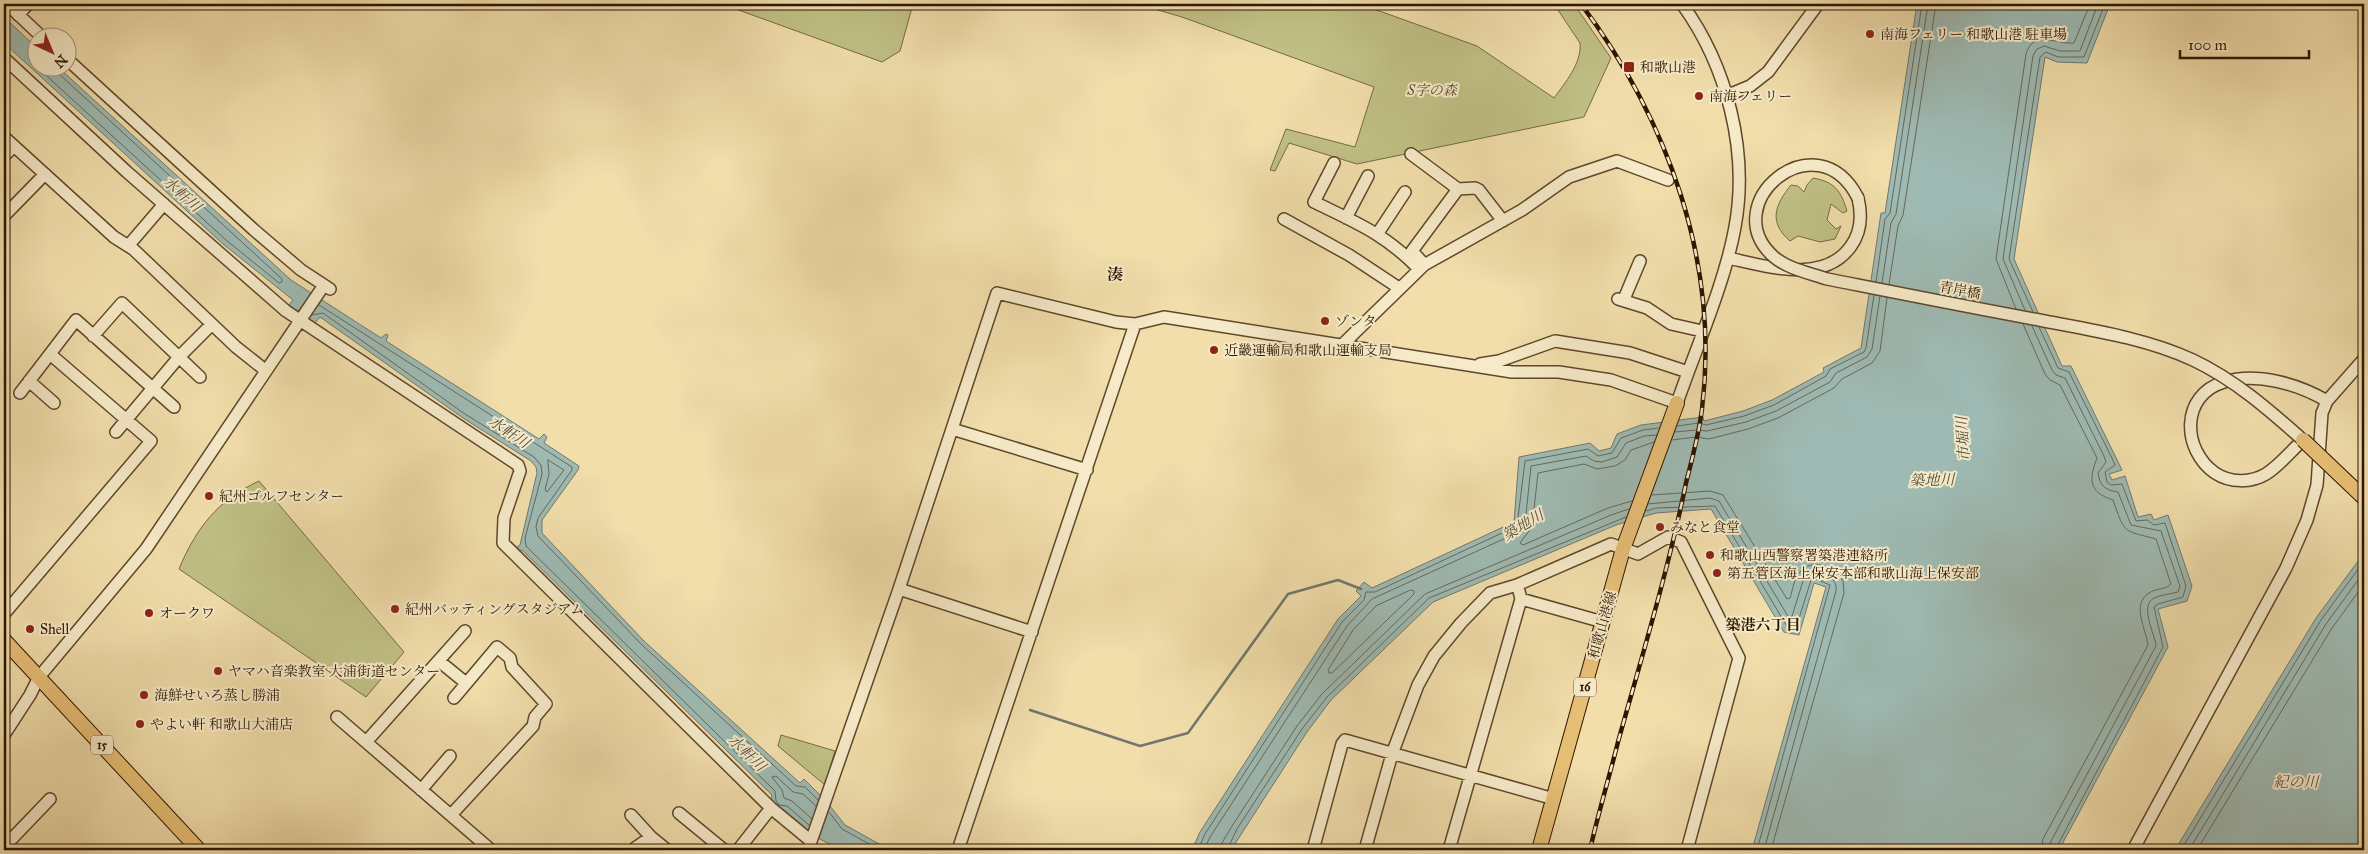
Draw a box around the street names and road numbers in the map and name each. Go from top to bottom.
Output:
street label: 青岸橋 [1938,278,1982,303]
street label: 和歌山港線 [1585,589,1620,661]
road number: 16 [1574,678,1596,696]
road number: 15 [91,736,113,754]

